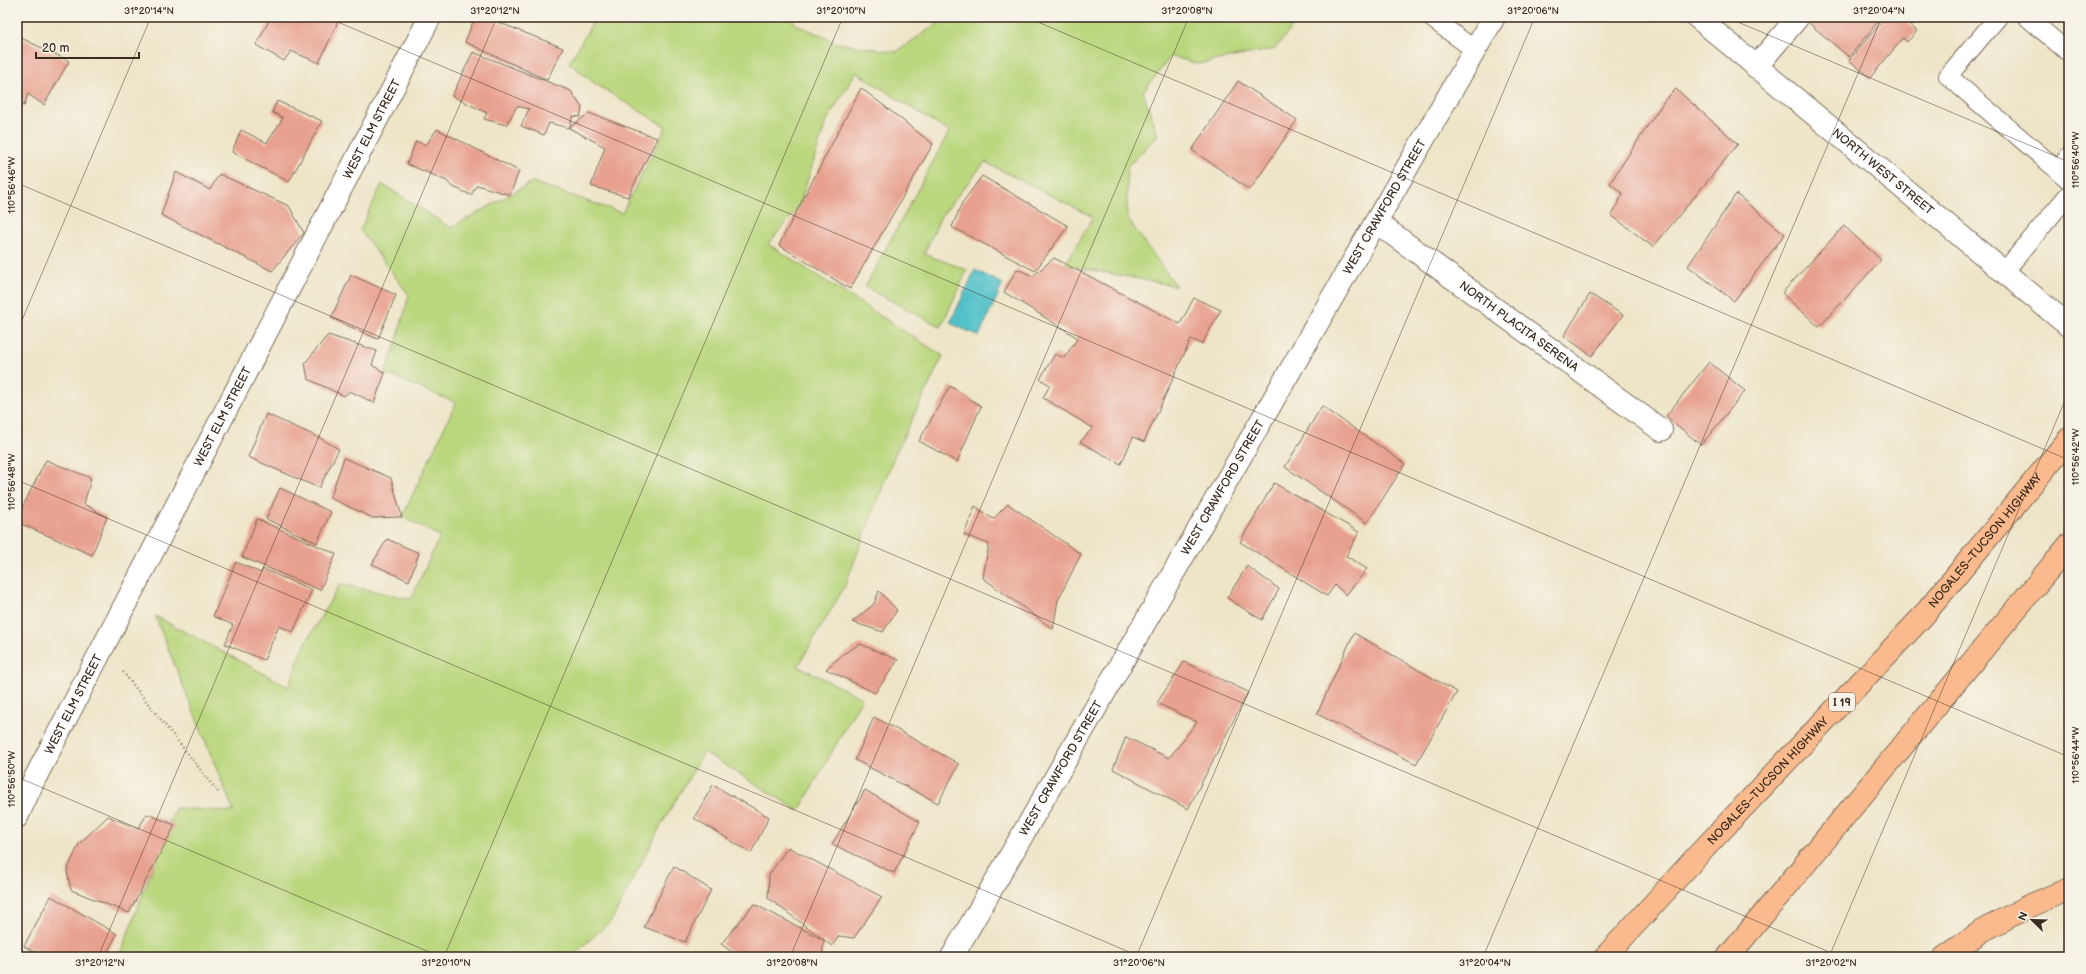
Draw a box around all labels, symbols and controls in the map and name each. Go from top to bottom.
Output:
text: 31°20'14"N [124,5,174,17]
text: 31°20'12"N [470,5,520,17]
text: 31°20'10"N [816,5,866,17]
text: 31°20'08"N [1161,5,1213,17]
text: 31°20'06"N [1507,5,1559,17]
text: 31°20'04"N [1853,5,1905,17]
scale bar [36,34,139,60]
text: 20 m [42,41,69,56]
street label: WEST ELM STREET [340,76,405,182]
street label: NORTH WEST STREET [1829,126,1937,219]
text: 110°56'40"W [2070,131,2082,189]
street label: WEST CRAWFORD STREET [1340,136,1430,277]
text: 110°56'46"W [6,156,18,214]
street label: NORTH PLACITA SERENA [1456,278,1582,376]
street label: WEST ELM STREET [191,364,255,469]
street label: WEST CRAWFORD STREET [1178,417,1268,558]
text: 110°56'42"W [2070,428,2082,486]
text: 110°56'48"W [6,453,18,511]
street label: NOGALES–TUCSON HIGHWAY [1926,470,2046,611]
street label: WEST ELM STREET [42,651,106,757]
road number: I 19 [1829,693,1855,711]
street label: WEST CRAWFORD STREET [1016,697,1107,839]
street label: NOGALES–TUCSON HIGHWAY [1704,713,1833,848]
text: 110°56'44"W [2070,726,2082,784]
text: 110°56'50"W [6,751,18,807]
north arrow [2012,900,2052,940]
text: N [2016,910,2031,923]
text: 31°20'12"N [75,957,125,969]
text: 31°20'10"N [421,957,471,969]
text: 31°20'08"N [766,957,818,969]
text: 31°20'06"N [1113,957,1165,969]
text: 31°20'04"N [1459,957,1511,969]
text: 31°20'02"N [1805,957,1857,969]

